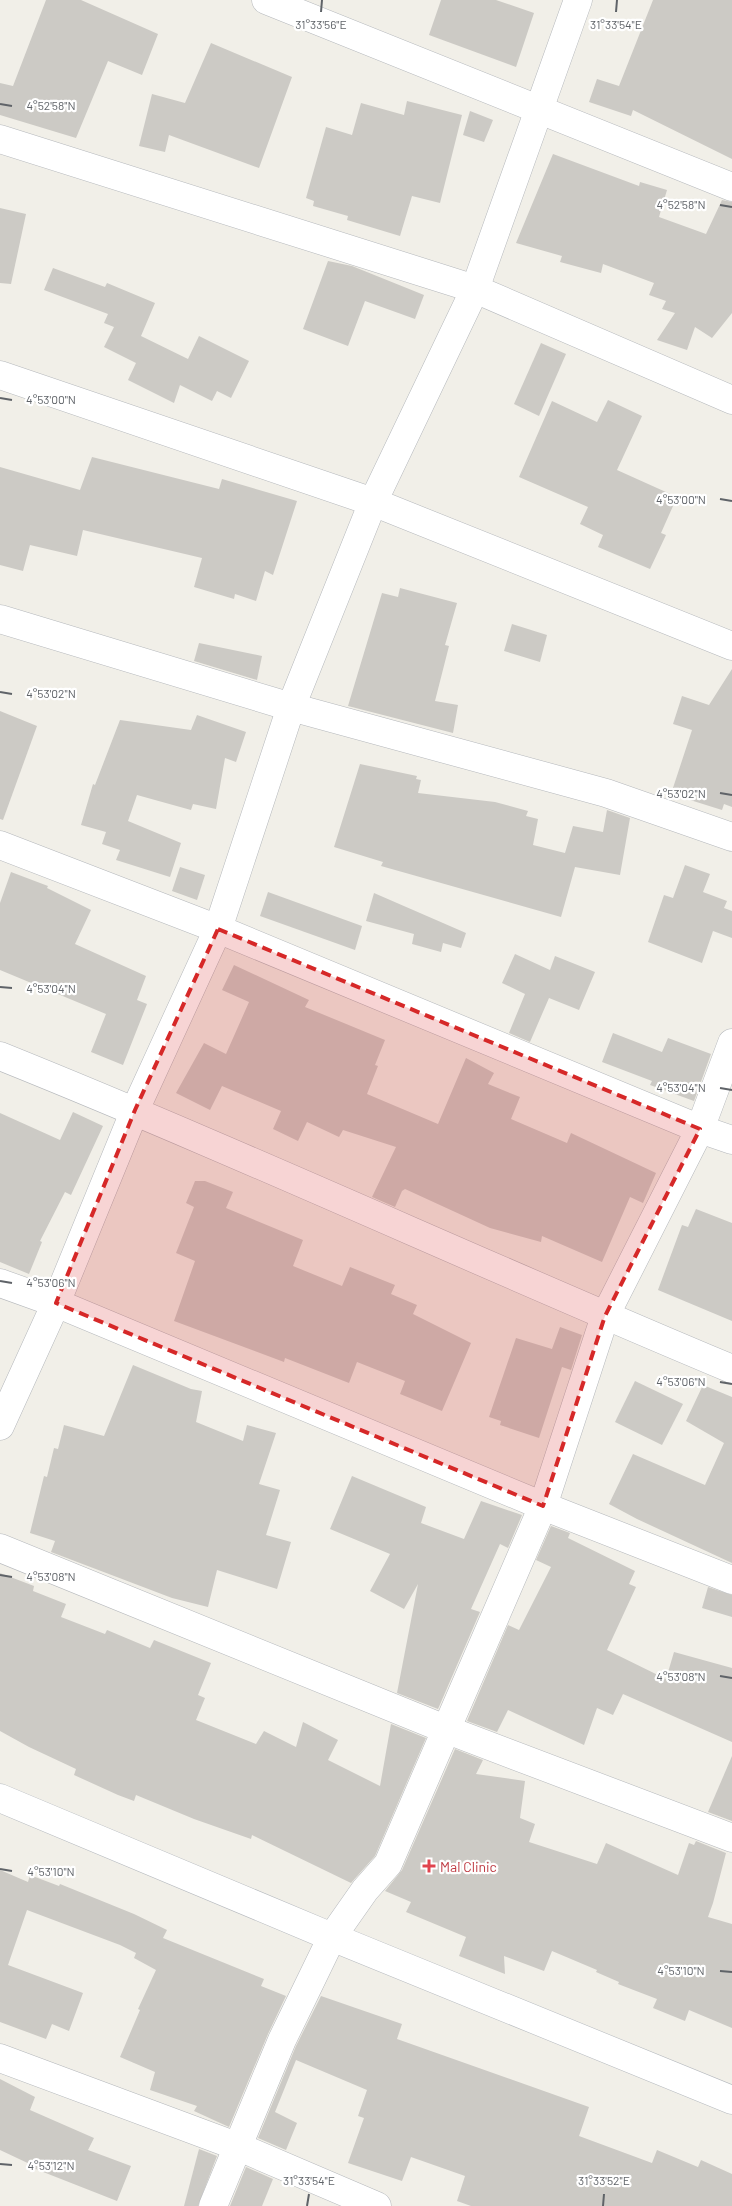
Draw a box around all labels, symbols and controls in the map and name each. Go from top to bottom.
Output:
text: 31°33'56"E [295,17,347,31]
text: 31°33'54"E [590,17,642,31]
text: 4°52'58"N [26,98,76,112]
text: 4°52'58"N [656,197,706,211]
text: 4°53'00"N [26,392,76,406]
text: 4°53'00"N [656,492,706,506]
text: 4°53'02"N [26,686,76,700]
text: 4°53'02"N [656,786,706,800]
text: 4°53'04"N [26,981,76,995]
text: 4°53'04"N [656,1080,706,1094]
text: 4°53'06"N [26,1275,76,1289]
text: 4°53'06"N [656,1374,706,1388]
text: 4°53'08"N [26,1569,76,1583]
text: 4°53'08"N [656,1669,706,1683]
place label: Mal Clinic [440,1858,497,1875]
marker: Mal Clinic [422,1859,436,1873]
text: 4°53'10"N [27,1864,75,1878]
text: 4°53'10"N [657,1963,705,1977]
text: 4°53'12"N [27,2158,75,2172]
text: 31°33'54"E [283,2173,335,2187]
text: 31°33'52"E [578,2173,630,2187]

